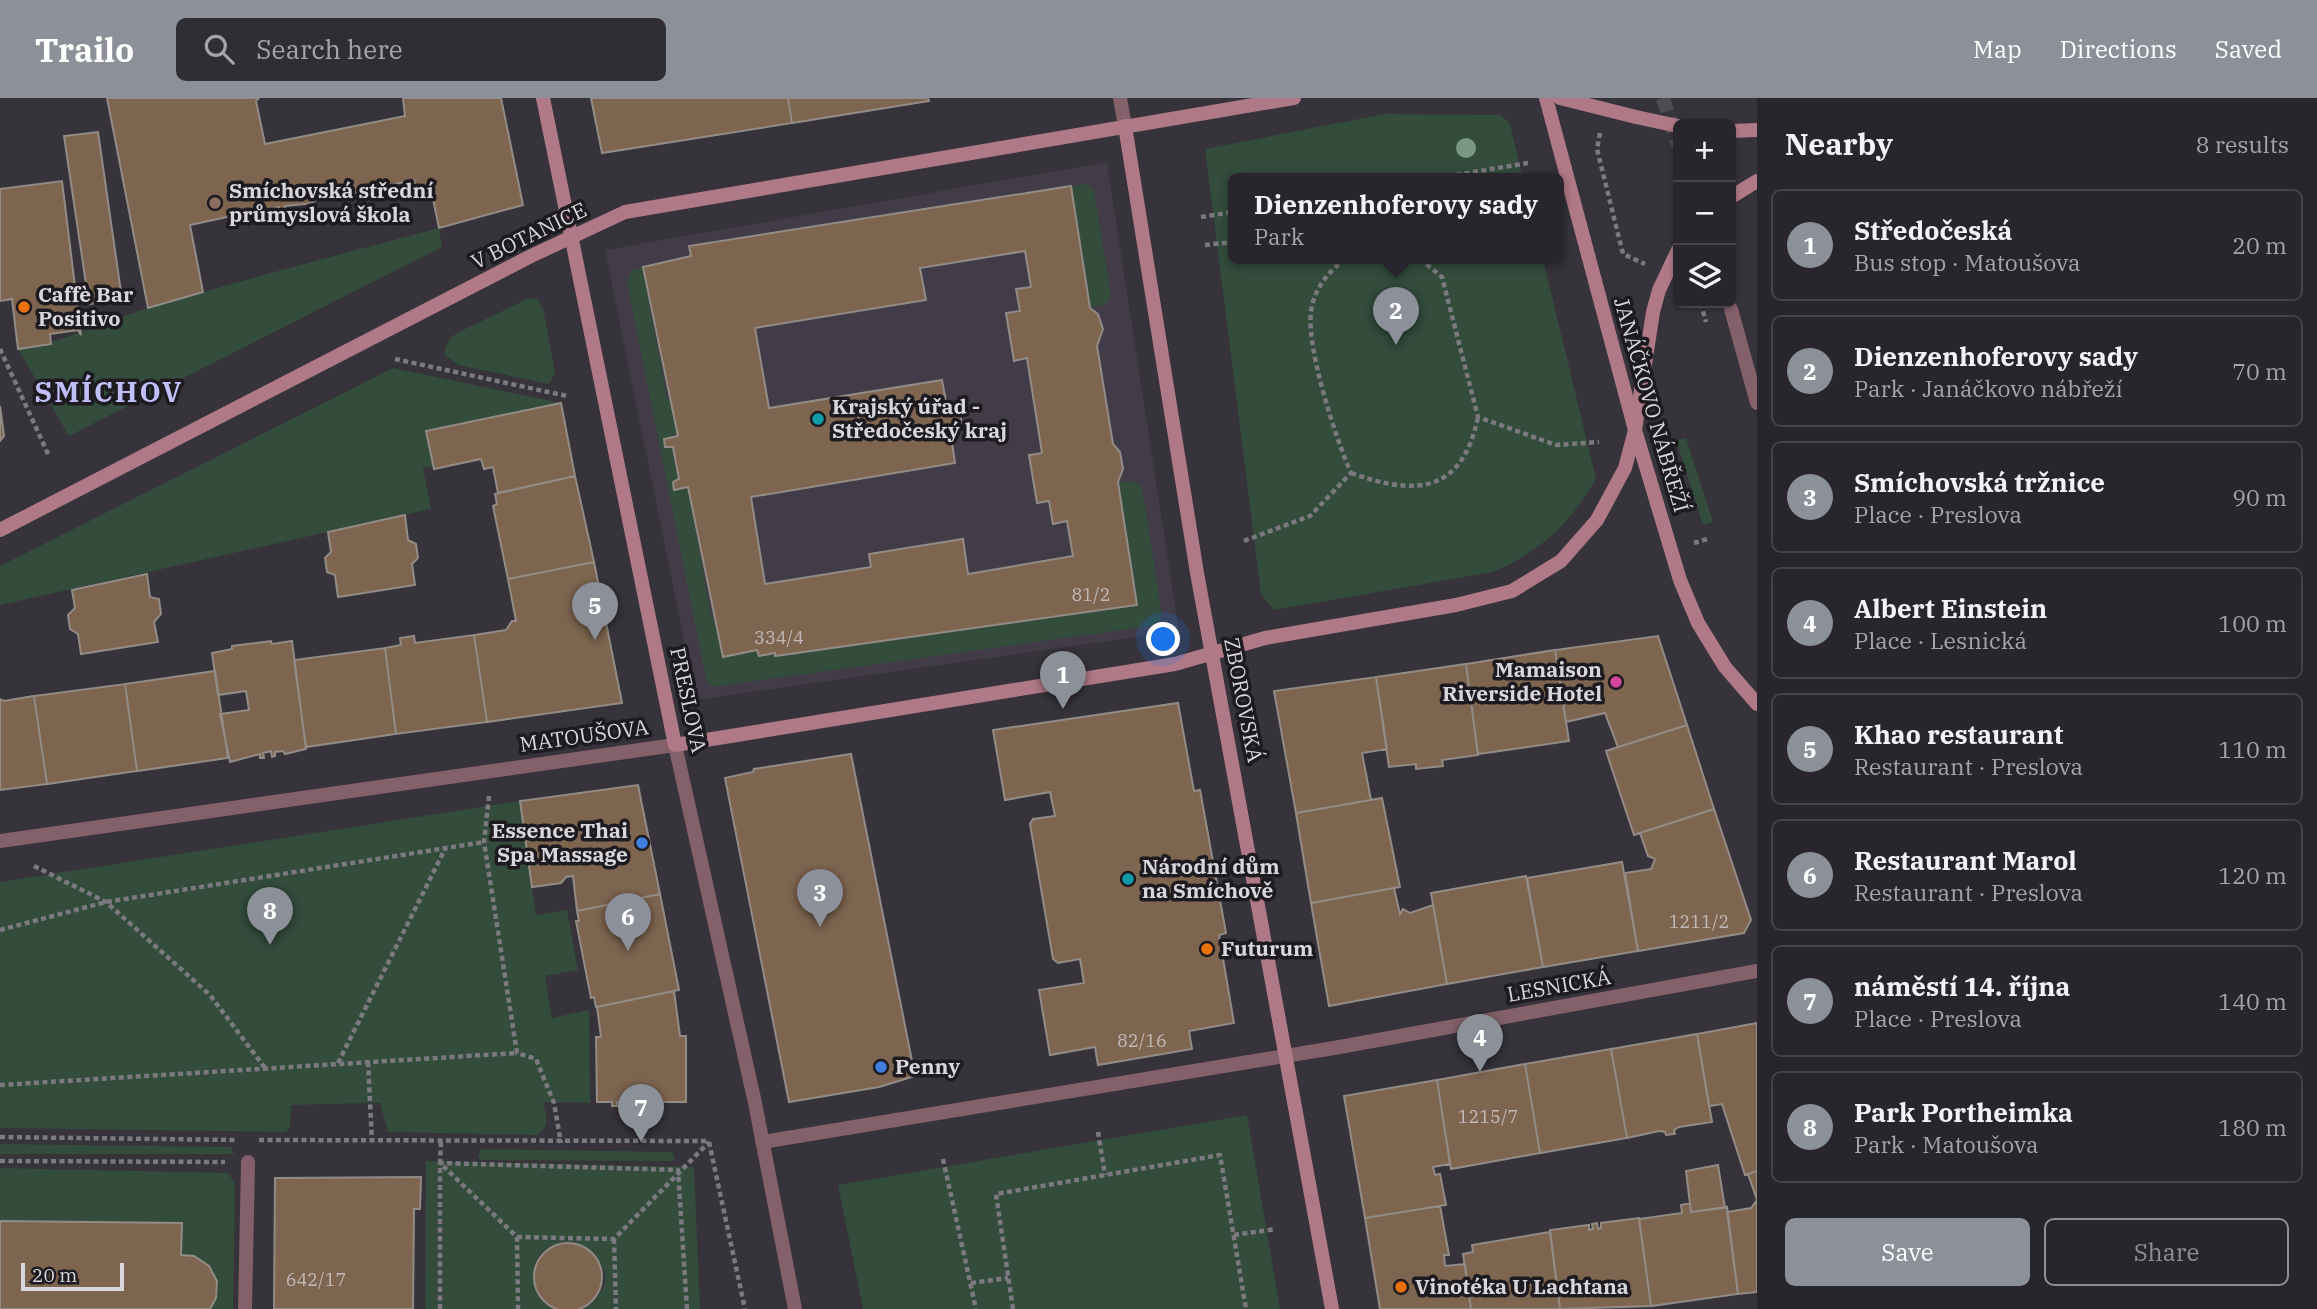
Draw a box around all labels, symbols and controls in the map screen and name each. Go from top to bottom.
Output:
search box [176,18,666,81]
text: Trailo [35,28,134,71]
icon: search [200,30,238,68]
text: Search here [256,32,403,66]
text: Map [1973,33,2022,65]
text: Directions [2060,33,2177,65]
text: Saved [2215,33,2282,65]
map controls [1673,119,1736,308]
button: + [1673,119,1736,182]
text: Nearby [1785,124,1893,163]
text: 8 results [2196,129,2289,159]
popup [1228,173,1564,264]
place label: Smíchovská střední průmyslová škola [229,176,433,228]
button: − [1673,182,1736,245]
text: Dienzenhoferovy sady [1254,187,1538,221]
marker: Smíchovská střední průmyslová škola [207,195,223,211]
street label: V BOTANICE [466,195,591,275]
text: Středočeská [1854,213,2012,247]
text: Park [1254,221,1304,251]
text: 1 [1803,230,1817,260]
text: 20 m [2232,230,2287,260]
button: layers [1673,245,1736,308]
text: Bus stop · Matoušova [1854,247,2081,277]
place label: Caffè Bar Positivo [38,280,134,332]
pin: 2 [1373,287,1419,345]
street label: JANÁČKOVO NÁBŘEŽÍ [1608,294,1696,515]
marker: Caffè Bar Positivo [16,299,32,315]
text: Dienzenhoferovy sady [1854,339,2138,373]
text: 2 [1803,356,1817,386]
text: 70 m [2232,356,2287,386]
district label: SMÍCHOV [35,373,183,410]
text: Park · Janáčkovo nábřeží [1854,373,2123,403]
place label: Krajský úřad - Středočeský kraj [832,392,1007,444]
marker: Krajský úřad - Středočeský kraj [810,411,826,427]
text: Smíchovská tržnice [1854,465,2105,499]
text: 3 [1803,482,1817,512]
text: 90 m [2232,482,2287,512]
text: Place · Preslova [1854,499,2022,529]
pin: 5 [572,582,618,640]
house number: 81/2 [1072,583,1111,606]
text: Albert Einstein [1854,591,2047,625]
text: 4 [1803,608,1817,638]
text: 100 m [2218,608,2287,638]
your location [1146,622,1180,656]
text: Place · Lesnická [1854,625,2027,655]
house number: 334/4 [754,626,804,649]
street label: ZBOROVSKÁ [1218,635,1270,765]
street label: PRESLOVA [664,645,714,756]
pin: 1 [1040,651,1086,709]
place label: Mamaison Riverside Hotel [1442,655,1602,707]
marker: Mamaison Riverside Hotel [1608,674,1624,690]
street label: MATOUŠOVA [518,712,651,758]
text: Khao restaurant [1854,717,2063,751]
text: 5 [1803,734,1817,764]
text: 110 m [2218,734,2287,764]
text: Restaurant · Preslova [1854,751,2083,781]
place label: Essence Thai Spa Massage [491,816,628,868]
marker: Essence Thai Spa Massage [634,835,650,851]
text: Restaurant Marol [1854,843,2077,877]
place label: Národní dům na Smíchově [1142,852,1280,904]
text: 6 [1803,860,1817,890]
text: 120 m [2218,860,2287,890]
pin: 3 [797,869,843,927]
marker: Národní dům na Smíchově [1120,871,1136,887]
text: Restaurant · Preslova [1854,877,2083,907]
pin: 8 [247,887,293,945]
pin: 6 [605,893,651,951]
house number: 1211/2 [1669,910,1729,933]
place label: Futurum [1221,934,1313,962]
marker: Futurum [1199,941,1215,957]
street label: LESNICKÁ [1505,962,1613,1008]
text: náměstí 14. října [1854,969,2070,1003]
text: 7 [1803,986,1817,1016]
text: 140 m [2218,986,2287,1016]
text: Place · Preslova [1854,1003,2022,1033]
pin: 4 [1457,1014,1503,1072]
house number: 82/16 [1117,1029,1167,1052]
place label: Penny [895,1052,960,1080]
marker: Penny [873,1059,889,1075]
pin: 7 [618,1084,664,1142]
text: Park Portheimka [1854,1095,2073,1129]
house number: 1215/7 [1458,1105,1518,1128]
text: 8 [1803,1112,1817,1142]
text: 180 m [2218,1112,2287,1142]
text: Park · Matoušova [1854,1129,2039,1159]
button: Save [1785,1218,2030,1286]
button: Share [2044,1218,2289,1286]
scale bar [21,1260,124,1292]
text: 20 m [32,1263,77,1287]
house number: 642/17 [286,1268,346,1291]
place label: Vinotéka U Lachtana [1415,1272,1629,1300]
marker: Vinotéka U Lachtana [1393,1279,1409,1295]

